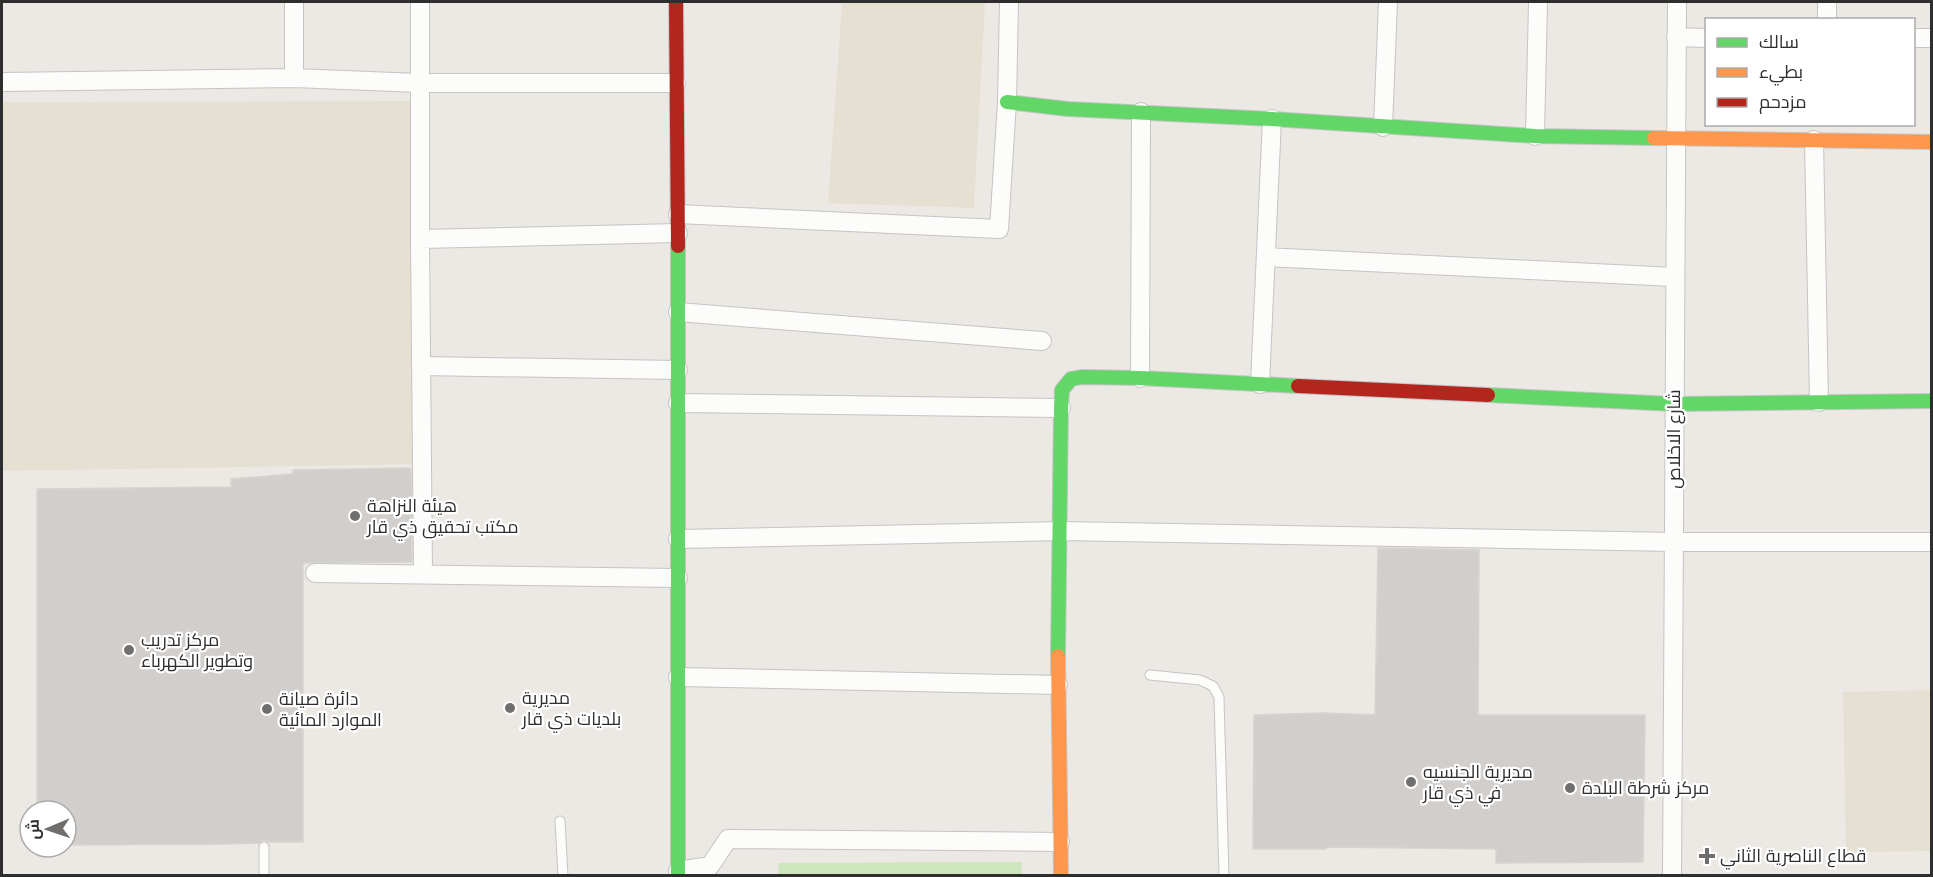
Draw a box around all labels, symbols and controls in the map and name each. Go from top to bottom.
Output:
legend [1705,18,1915,126]
text: سالك [1759,31,1799,52]
text: بطيء [1759,61,1803,86]
text: مزدحم [1759,91,1807,114]
street label: شارع الاخلاص [1663,389,1686,489]
place label: هيئة النزاهة مكتب تحقيق ذي قار [366,495,519,541]
marker: هيئة النزاهة مكتب تحقيق ذي قار [348,509,362,523]
place label: مركز تدريب وتطوير الكهرباء [141,629,253,672]
marker: مركز تدريب وتطوير الكهرباء [122,643,136,657]
place label: مديرية بلديات ذي قار [521,687,621,733]
place label: دائرة صيانة الموارد المائية [279,688,382,731]
marker: مديرية بلديات ذي قار [503,701,517,715]
marker: دائرة صيانة الموارد المائية [260,702,274,716]
place label: مديرية الجنسيه في ذي قار [1422,761,1533,807]
marker: مديرية الجنسيه في ذي قار [1404,775,1418,789]
place label: مركز شرطة البلدة [1582,777,1709,799]
marker: مركز شرطة البلدة [1563,781,1577,795]
north arrow [18,799,78,859]
text: ش [24,819,43,840]
place label: قطاع الناصرية الثاني [1720,845,1867,870]
marker: قطاع الناصرية الثاني [1698,847,1716,865]

